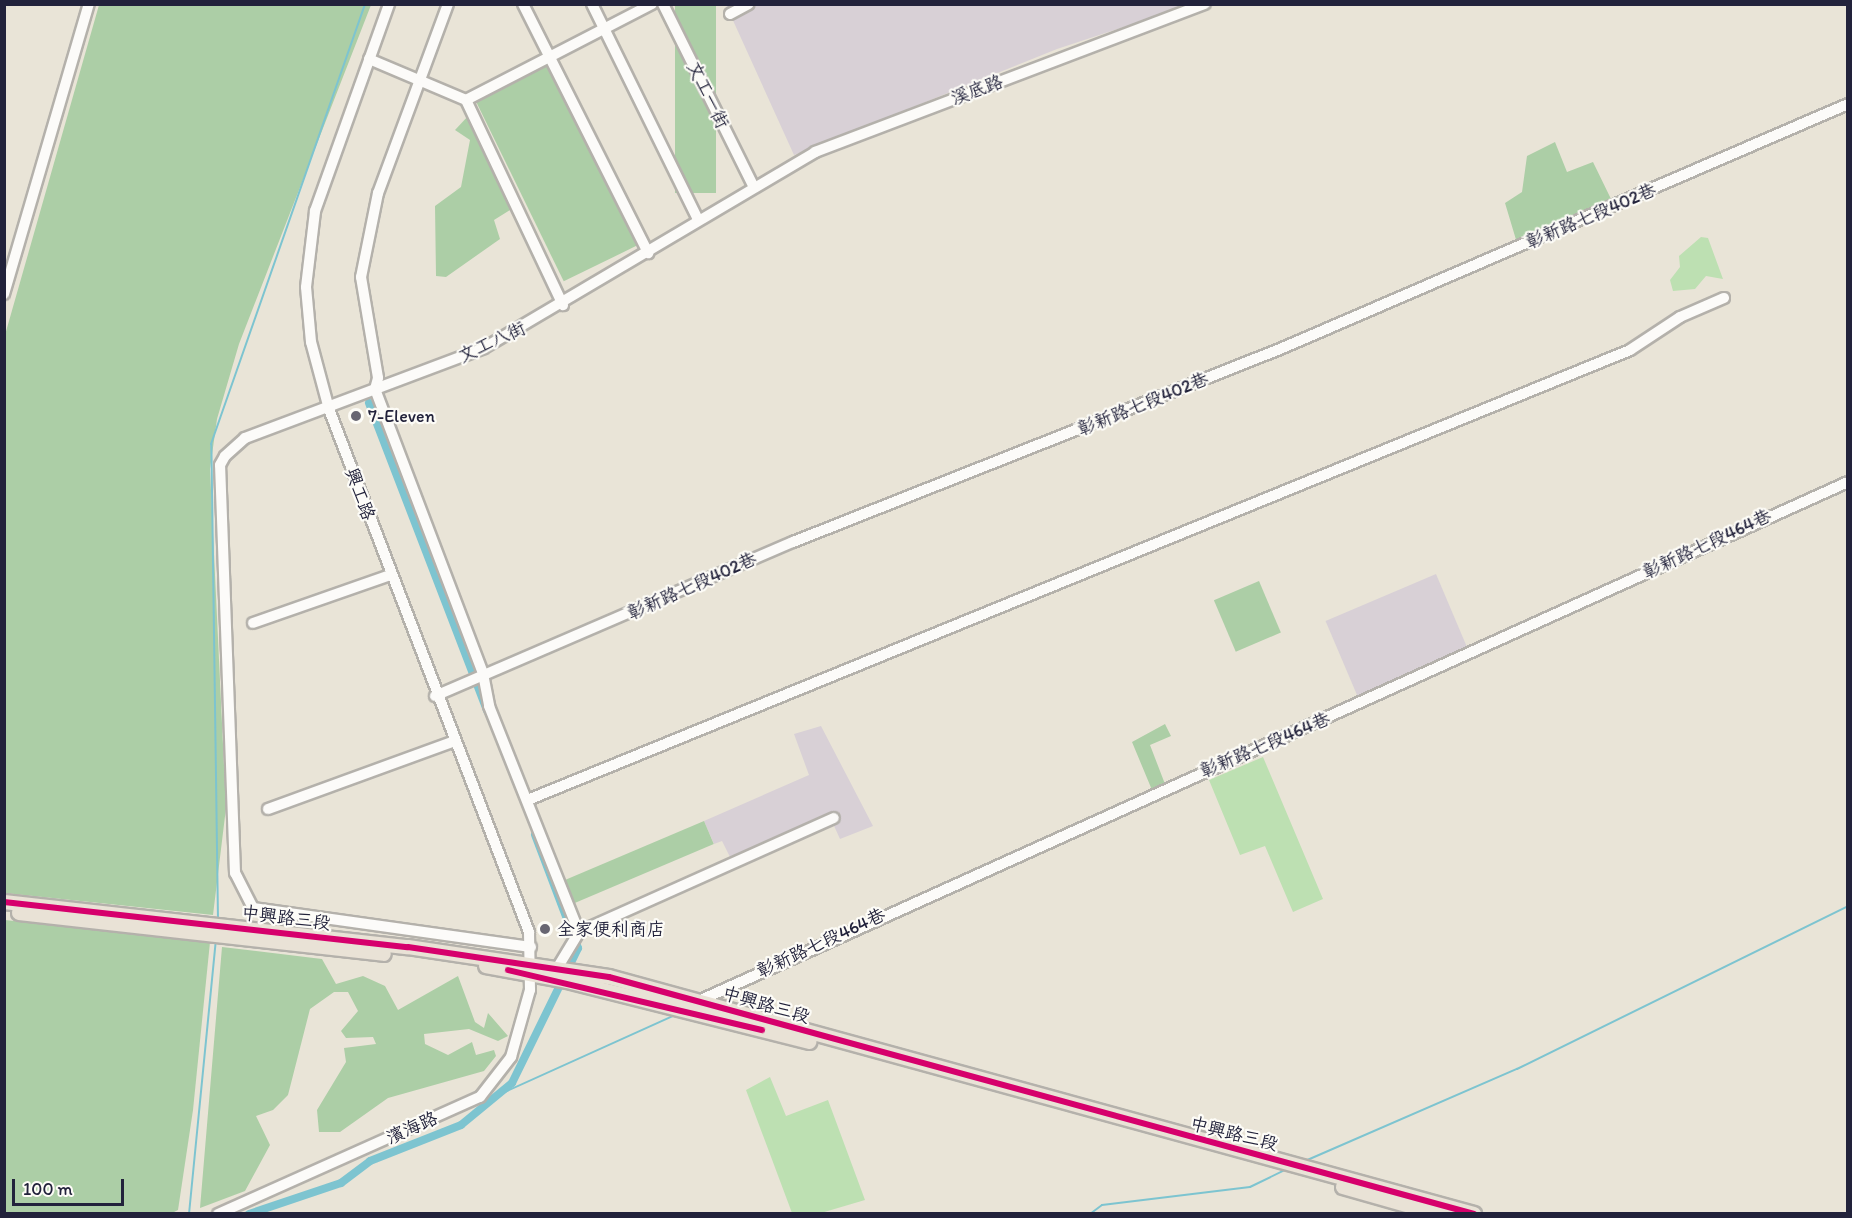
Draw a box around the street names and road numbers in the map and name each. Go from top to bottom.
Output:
street label: 文工一街 [683,58,733,132]
street label: 溪底路 [948,71,1006,109]
street label: 彰新路七段402巷 [1523,179,1659,253]
street label: 文工八街 [455,317,529,367]
street label: 彰新路七段402巷 [1074,368,1212,440]
street label: 興工路 [341,465,379,523]
street label: 彰新路七段464巷 [1639,505,1775,583]
street label: 彰新路七段402巷 [624,548,760,624]
street label: 彰新路七段464巷 [1197,708,1333,782]
street label: 中興路三段 [240,902,332,934]
street label: 彰新路七段464巷 [753,904,889,982]
street label: 中興路三段 [720,982,812,1028]
street label: 濱海路 [383,1107,441,1149]
street label: 中興路三段 [1188,1113,1280,1155]

